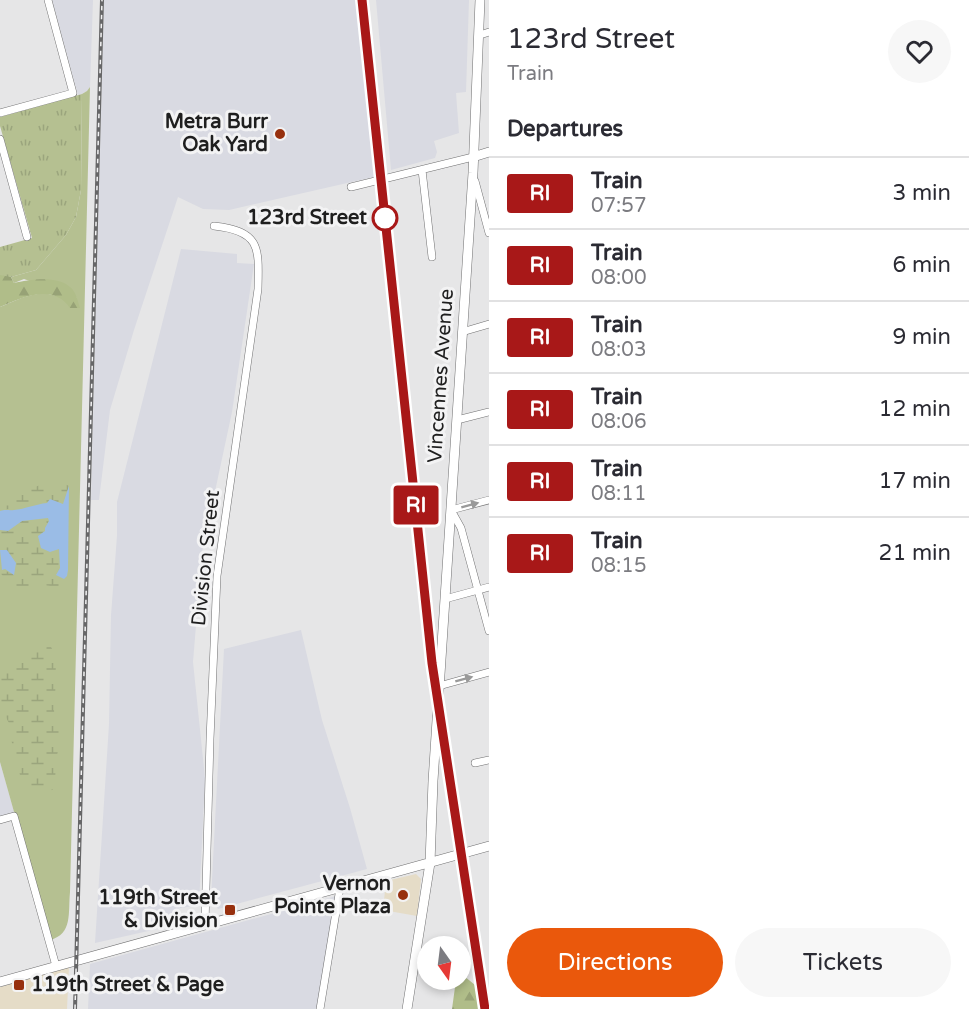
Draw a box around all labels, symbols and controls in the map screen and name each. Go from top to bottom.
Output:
button: heart [888,20,951,83]
text: 123rd Street [507,22,675,56]
text: Train [507,62,554,86]
place label: Metra Burr Oak Yard [165,110,268,157]
text: Departures [507,116,623,142]
marker: Metra Burr Oak Yard [273,127,287,141]
text: Train [591,168,643,194]
text: 3 min [892,180,951,206]
text: RI [530,181,550,206]
text: 07:57 [591,194,646,218]
marker: 123rd Street [372,205,398,231]
place label: 123rd Street [247,206,367,230]
text: Train [591,240,643,266]
text: 6 min [892,252,951,278]
text: RI [530,253,550,278]
text: 08:00 [591,266,646,290]
street label: Vincennes Avenue [423,288,459,464]
text: Train [591,312,643,338]
text: 9 min [892,324,951,350]
text: RI [530,325,550,350]
text: 08:03 [591,338,646,362]
text: Train [591,384,643,410]
text: 12 min [879,396,951,422]
text: RI [530,397,550,422]
text: 08:06 [591,410,646,434]
text: Train [591,456,643,482]
text: 17 min [879,468,951,494]
text: RI [530,469,550,494]
text: 08:11 [591,482,646,506]
line badge: RI [389,486,443,524]
street label: Division Street [187,488,225,627]
text: RI [406,493,426,518]
one-way arrow [461,500,479,509]
text: Train [591,528,643,554]
text: 21 min [879,540,951,566]
text: RI [530,541,550,566]
text: 08:15 [591,554,646,578]
one-way arrow [455,674,473,683]
place label: Vernon Pointe Plaza [274,872,391,919]
place label: 119th Street & Division [98,886,218,933]
marker: Vernon Pointe Plaza [396,888,410,902]
marker: 119th Street & Division [223,903,237,917]
button: Directions [507,928,723,997]
button: Tickets [735,928,951,997]
north arrow [417,936,471,990]
map controls [417,936,471,990]
place label: 119th Street & Page [31,973,224,997]
marker: 119th Street & Page [12,978,26,992]

